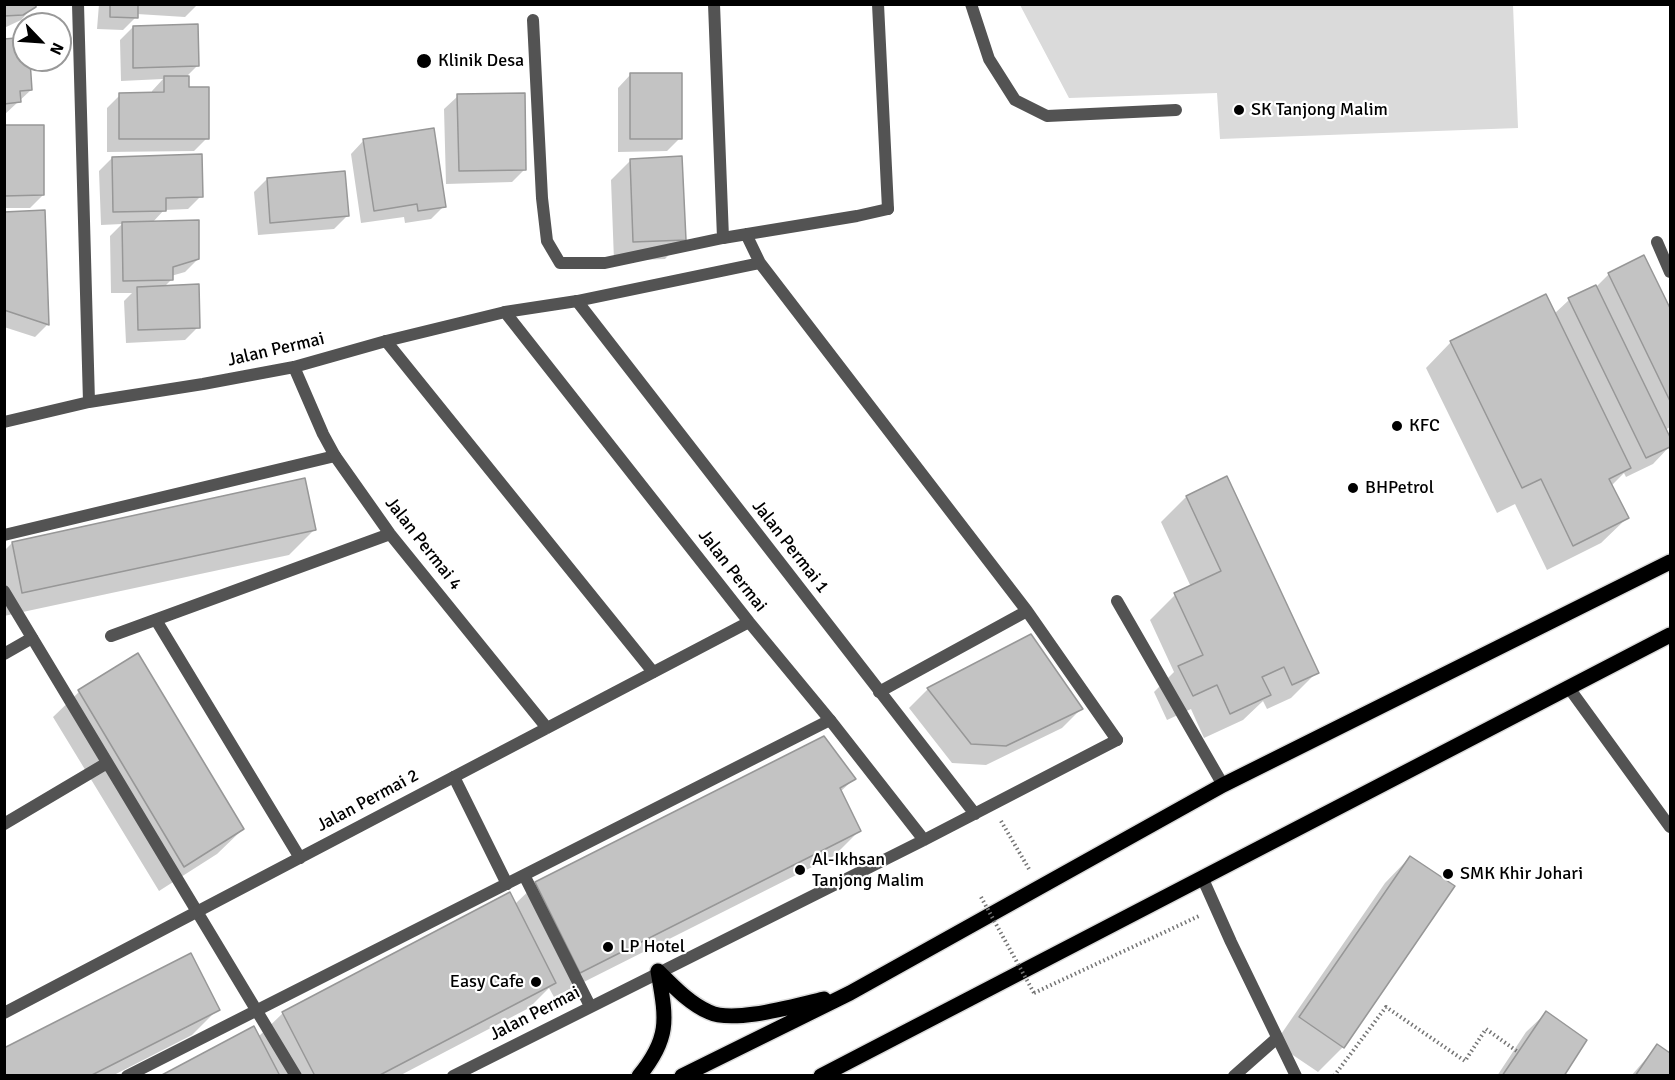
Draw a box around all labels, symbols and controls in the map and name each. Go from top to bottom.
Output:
north arrow [12,12,72,72]
text: N [45,39,68,58]
place label: Klinik Desa [438,50,524,72]
marker: Klinik Desa [415,52,433,70]
place label: SK Tanjong Malim [1251,99,1388,121]
marker: SK Tanjong Malim [1232,103,1246,117]
street label: Jalan Permai [225,328,327,372]
place label: KFC [1409,415,1440,437]
marker: KFC [1390,419,1404,433]
place label: BHPetrol [1365,477,1434,499]
marker: BHPetrol [1346,481,1360,495]
street label: Jalan Permai 4 [380,493,466,595]
street label: Jalan Permai 1 [747,496,833,598]
street label: Jalan Permai [693,525,771,617]
street label: Jalan Permai 2 [313,765,423,837]
place label: Al-Ikhsan Tanjong Malim [812,849,924,892]
marker: Al-Ikhsan Tanjong Malim [793,863,807,877]
place label: SMK Khir Johari [1460,863,1583,885]
marker: SMK Khir Johari [1441,867,1455,881]
place label: LP Hotel [620,936,685,958]
marker: LP Hotel [601,940,615,954]
place label: Easy Cafe [450,971,524,993]
marker: Easy Cafe [529,975,543,989]
street label: Jalan Permai [486,982,584,1046]

